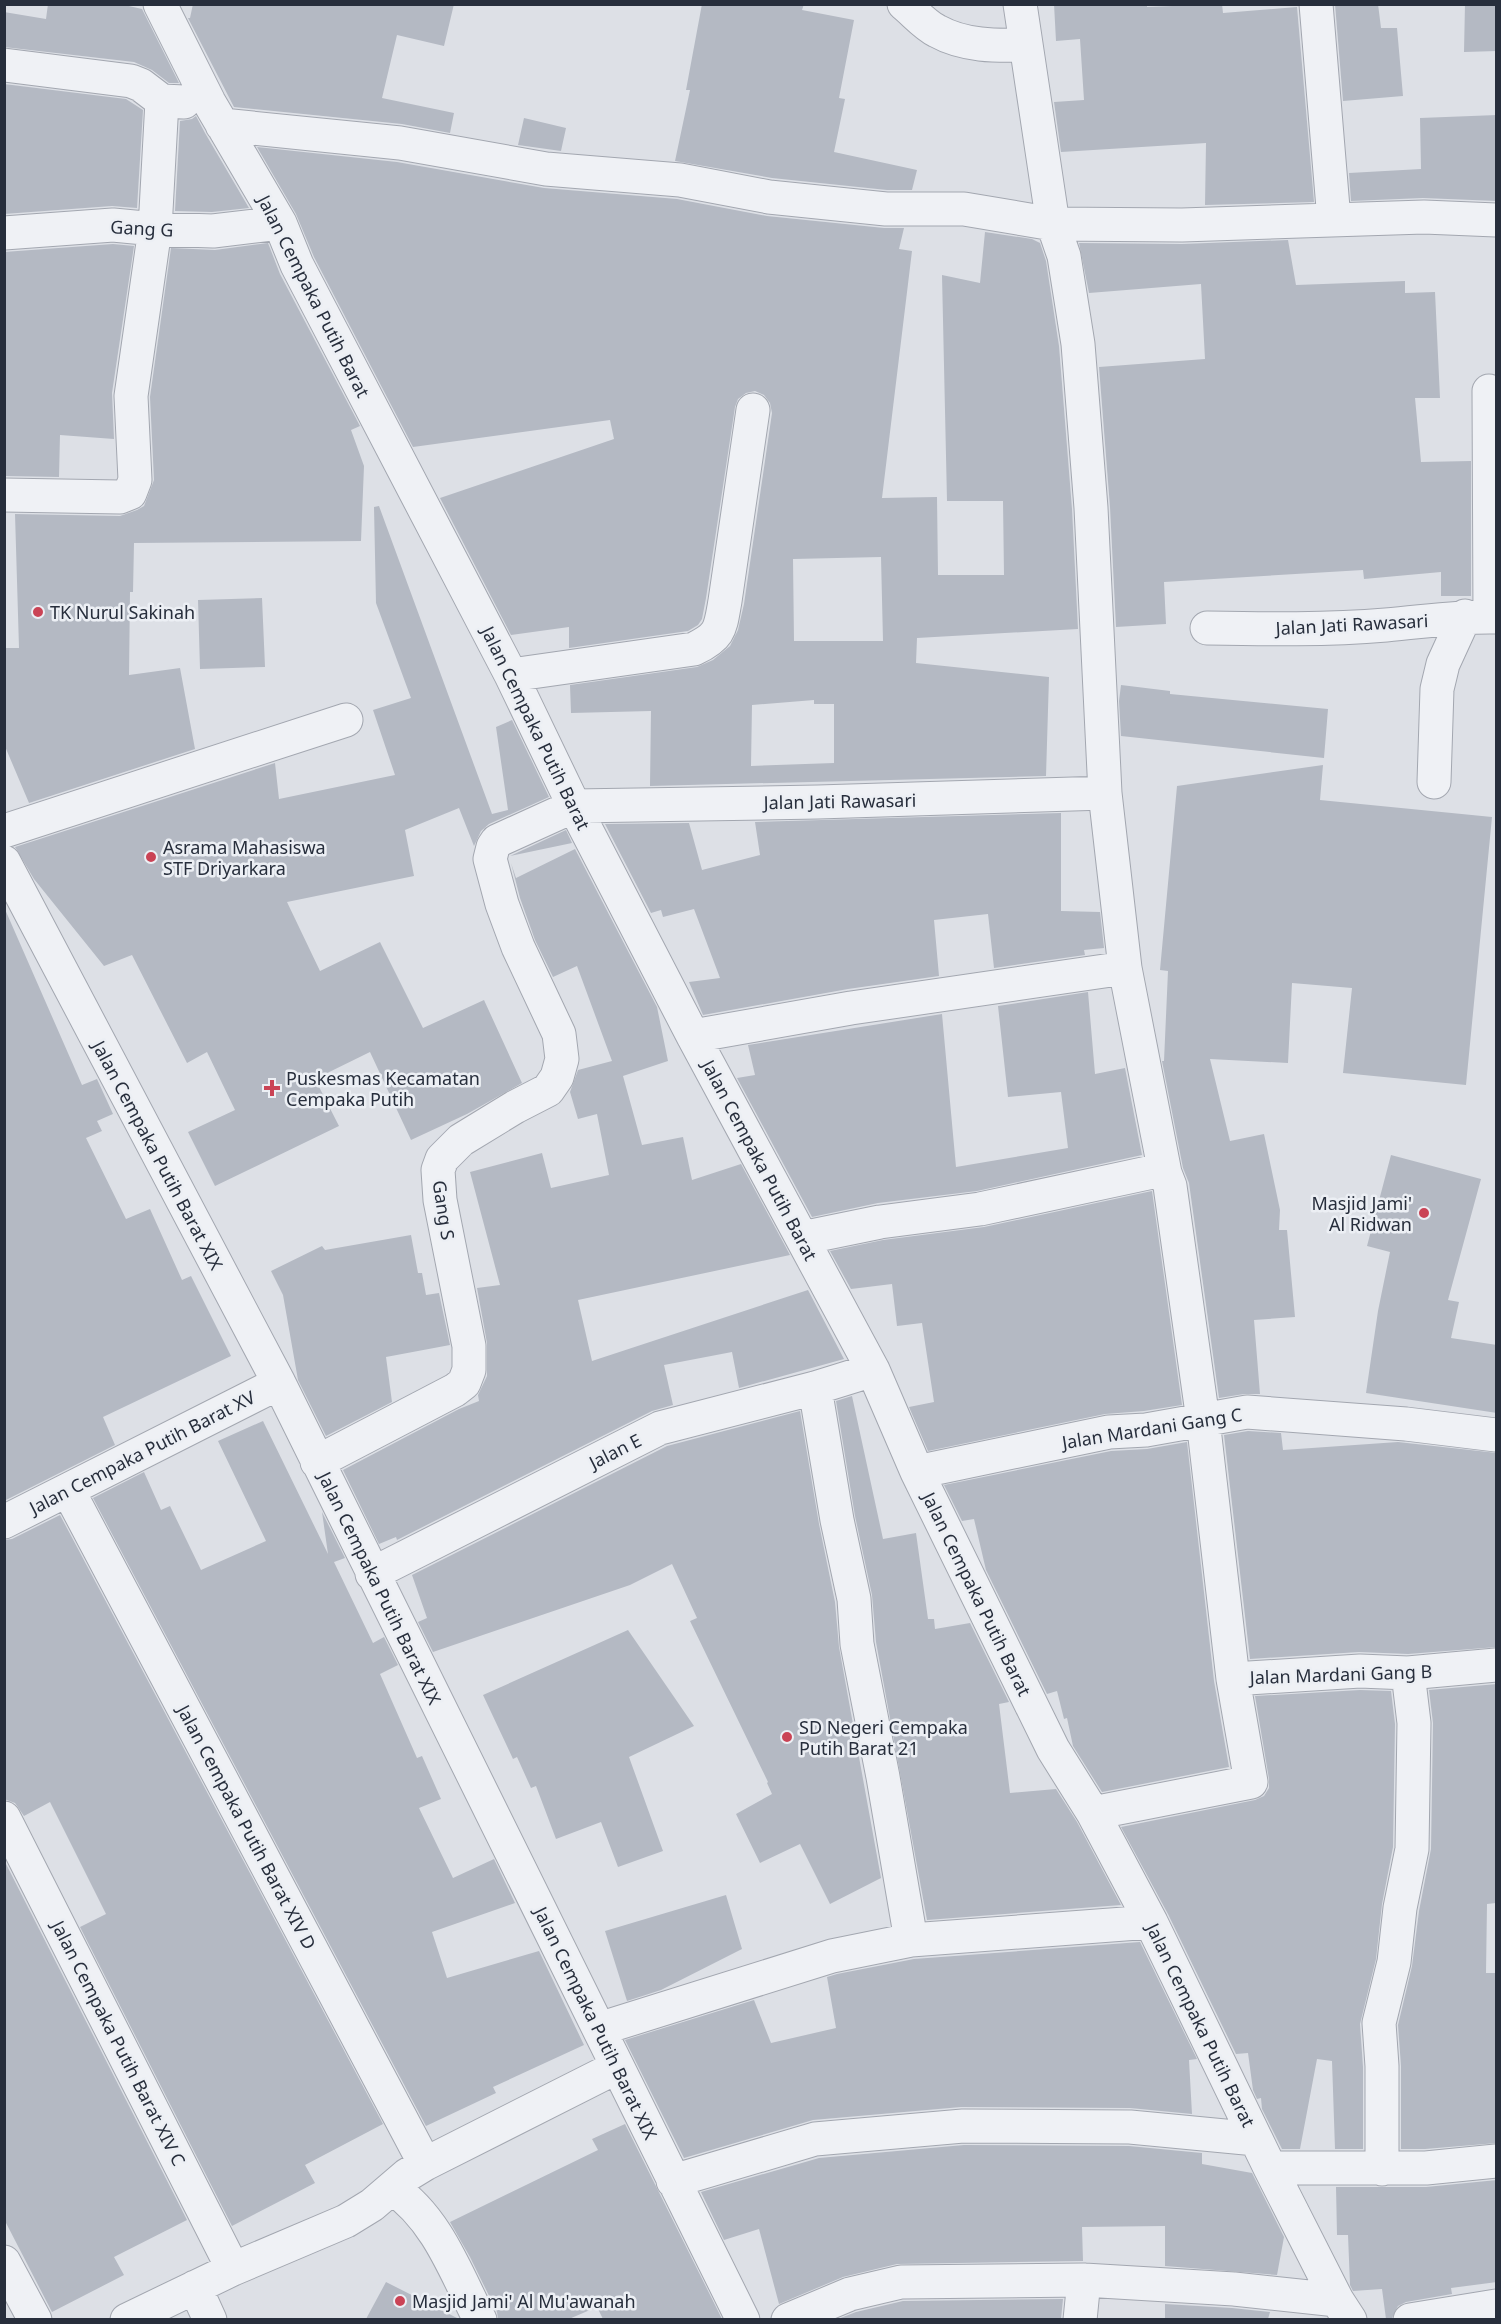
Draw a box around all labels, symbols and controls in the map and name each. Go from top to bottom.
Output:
street label: Jalan Cempaka Putih Barat [252,189,376,402]
street label: Gang G [110,214,174,242]
place label: TK Nurul Sakinah [50,600,195,624]
marker: TK Nurul Sakinah [31,605,45,619]
street label: Jalan Jati Rawasari [1273,608,1429,640]
street label: Jalan Cempaka Putih Barat [475,620,596,834]
street label: Jalan Jati Rawasari [761,788,917,814]
place label: Asrama Mahasiswa STF Driyarkara [163,835,326,880]
marker: Asrama Mahasiswa STF Driyarkara [144,850,158,864]
street label: Jalan Cempaka Putih Barat XIX [86,1035,229,1274]
street label: Jalan Cempaka Putih Barat [696,1054,823,1265]
place label: Puskesmas Kecamatan Cempaka Putih [286,1066,480,1111]
marker: Puskesmas Kecamatan Cempaka Putih [263,1079,281,1097]
street label: Gang S [427,1179,461,1242]
place label: Masjid Jami' Al Ridwan [1311,1191,1412,1236]
marker: Masjid Jami' Al Ridwan [1417,1206,1431,1220]
street label: Jalan Cempaka Putih Barat XV [23,1384,259,1520]
street label: Jalan Mardani Gang C [1058,1402,1244,1454]
street label: Jalan E [583,1428,645,1475]
street label: Jalan Cempaka Putih Barat XIX [312,1466,447,1709]
street label: Jalan Cempaka Putih Barat [916,1486,1037,1700]
street label: Jalan Mardani Gang B [1247,1659,1433,1689]
street label: Jalan Cempaka Putih Barat XIV D [171,1699,322,1954]
place label: SD Negeri Cempaka Putih Barat 21 [799,1715,968,1760]
marker: SD Negeri Cempaka Putih Barat 21 [780,1730,794,1744]
street label: Jalan Cempaka Putih Barat XIX [528,1901,663,2144]
street label: Jalan Cempaka Putih Barat XIV C [46,1915,191,2170]
street label: Jalan Cempaka Putih Barat [1140,1917,1261,2131]
place label: Masjid Jami' Al Mu'awanah [412,2289,636,2313]
marker: Masjid Jami' Al Mu'awanah [393,2294,407,2308]

